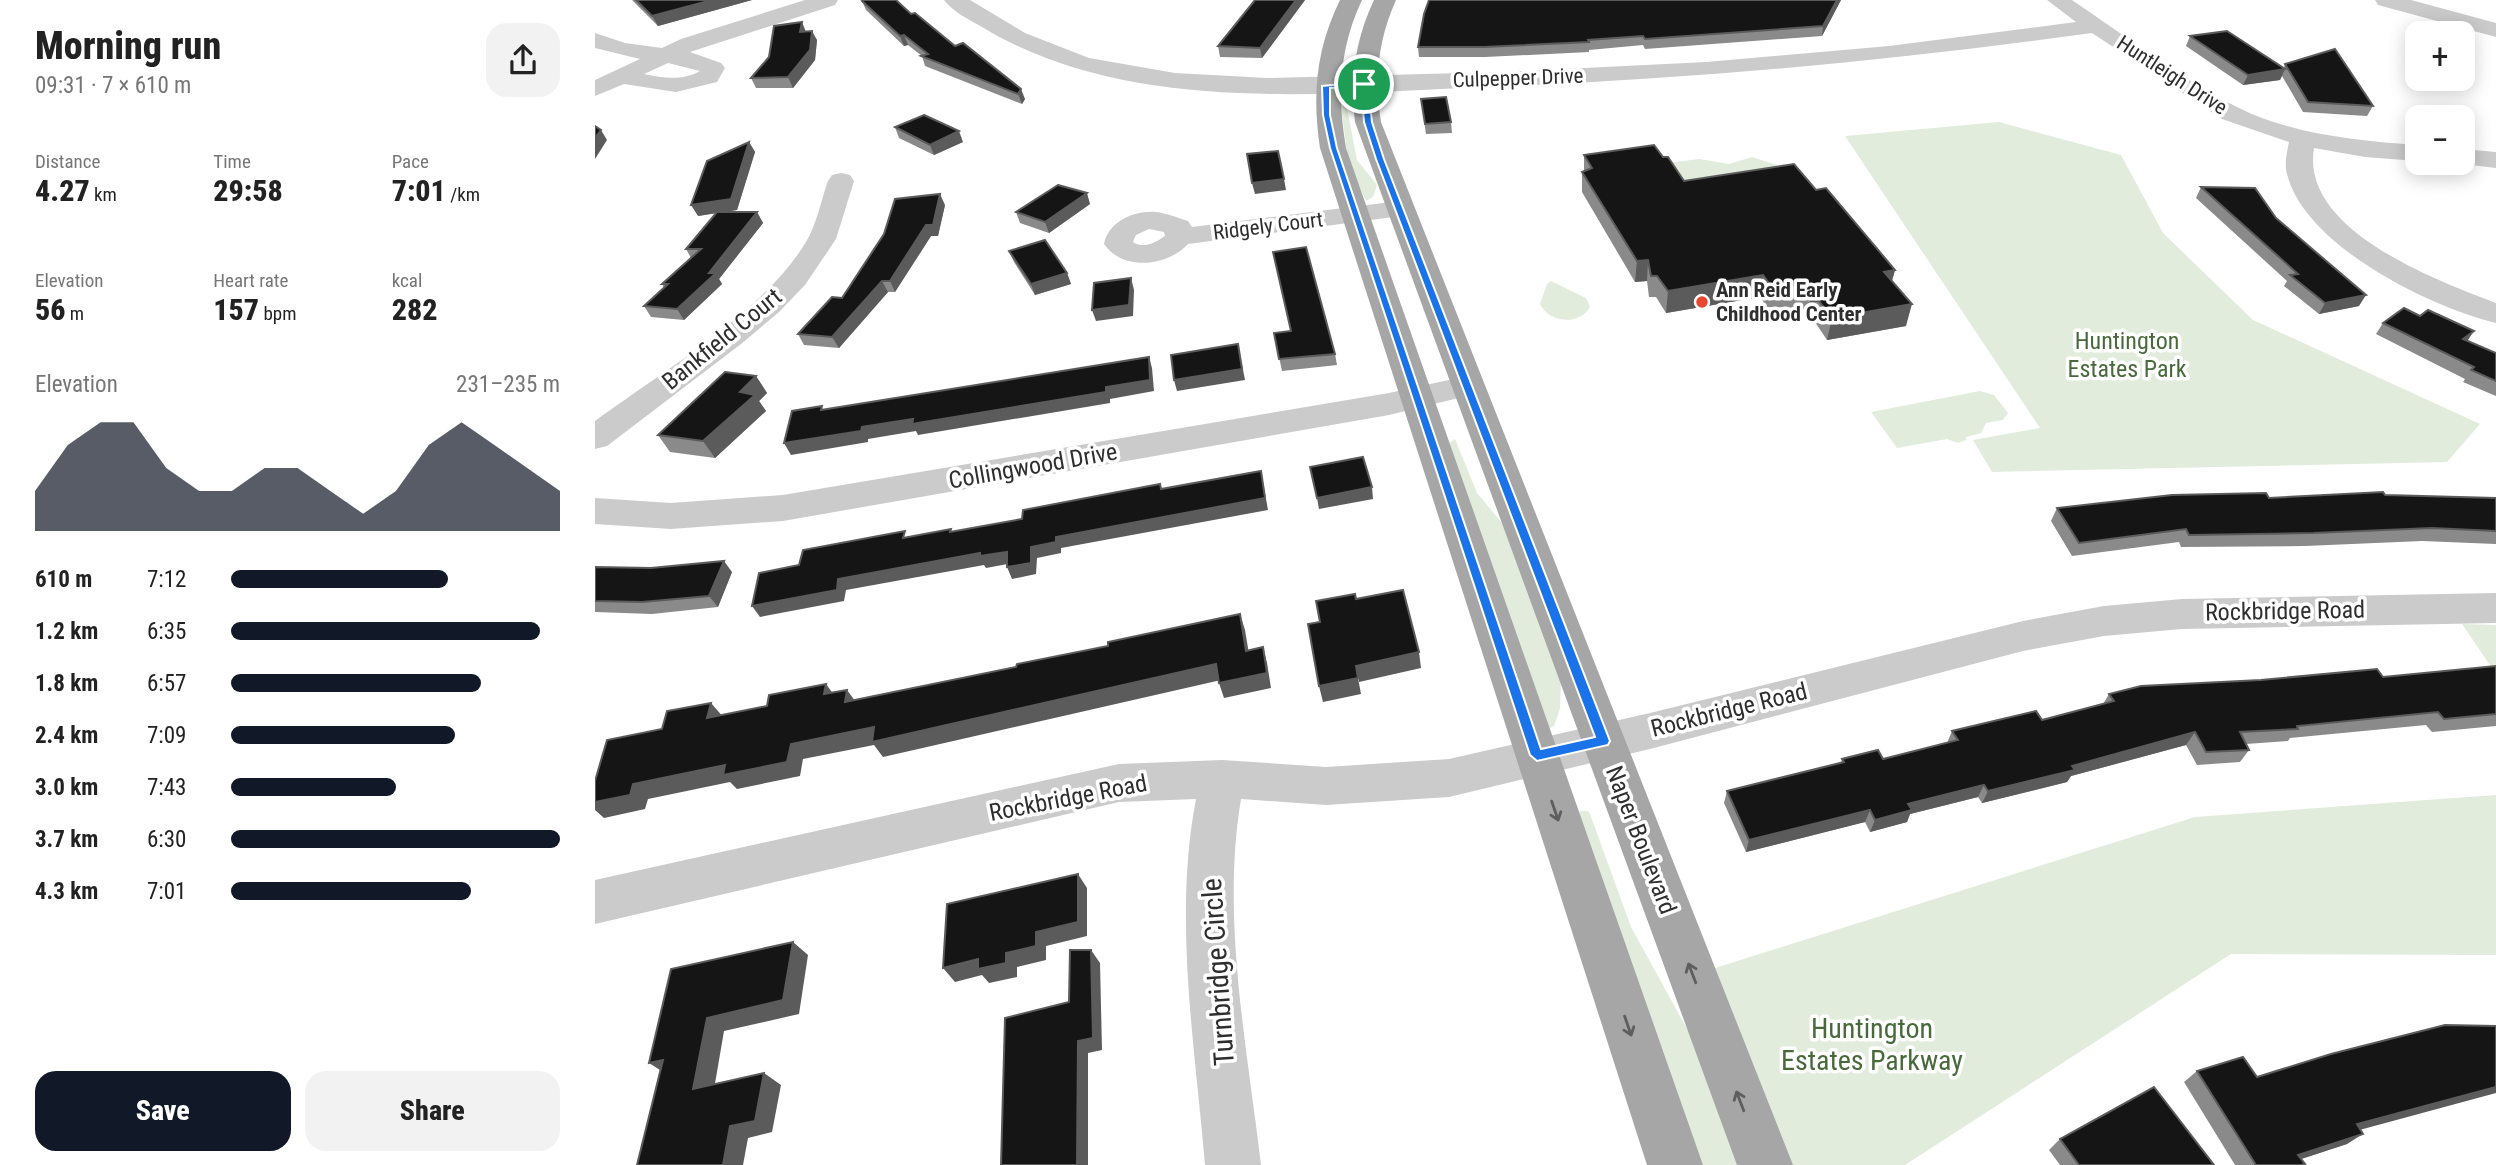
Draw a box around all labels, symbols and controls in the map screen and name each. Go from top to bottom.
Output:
map controls [2405,21,2475,175]
button: + [2405,21,2475,91]
button: share [486,23,560,97]
text: Morning run [35,24,221,68]
street label: Huntleigh Drive [2113,31,2232,120]
pin [1334,54,1394,114]
street label: Culpepper Drive [1452,64,1584,92]
icon: arrive [1345,65,1383,103]
text: 09:31 · 7 × 610 m [35,72,191,99]
button: − [2405,105,2475,175]
text: Distance [35,150,100,173]
text: Time [213,150,251,173]
text: Pace [392,150,429,173]
text: 4.27 [35,173,90,208]
text: 29:58 [213,173,283,208]
text: 7:01 [392,173,446,208]
text: km [90,183,117,206]
text: /km [446,183,480,206]
street label: Ridgely Court [1212,207,1324,245]
text: Elevation [35,269,103,292]
text: Heart rate [213,269,288,292]
text: kcal [392,269,422,292]
place label: Ann Reid Early Childhood Center [1716,278,1862,326]
street label: Bankfield Court [657,282,787,396]
text: 56 [35,292,66,327]
text: 157 [213,292,259,327]
text: 282 [392,292,437,327]
marker: Ann Reid Early Childhood Center [1694,294,1710,310]
text: m [66,302,84,325]
text: bpm [259,302,296,325]
park label: Huntington Estates Park [2067,327,2187,383]
text: Elevation [35,371,118,398]
text: 231–235 m [456,371,560,398]
street label: Collingwood Drive [947,437,1119,495]
text: 610 m [35,566,92,593]
text: 7:12 [147,566,186,593]
street label: Rockbridge Road [2205,596,2365,626]
text: 1.2 km [35,618,98,645]
text: 6:35 [147,618,186,645]
text: 1.8 km [35,670,98,697]
text: 6:57 [147,670,186,697]
street label: Rockbridge Road [1648,677,1810,743]
text: 2.4 km [35,722,98,749]
text: 7:09 [147,722,186,749]
street label: Naper Boulevard [1600,762,1682,918]
street label: Rockbridge Road [987,769,1149,827]
text: 3.0 km [35,774,98,801]
text: 7:43 [147,774,186,801]
one-way arrow [1549,800,1562,822]
text: 3.7 km [35,826,98,853]
text: 6:30 [147,826,186,853]
street label: Turnbridge Circle [1195,877,1241,1067]
text: 4.3 km [35,878,98,905]
text: 7:01 [147,878,186,905]
one-way arrow [1684,963,1697,985]
park label: Huntington Estates Parkway [1781,1012,1963,1077]
one-way arrow [1623,1015,1635,1037]
button: Save [35,1071,291,1151]
button: Share [305,1071,560,1151]
one-way arrow [1733,1091,1746,1113]

